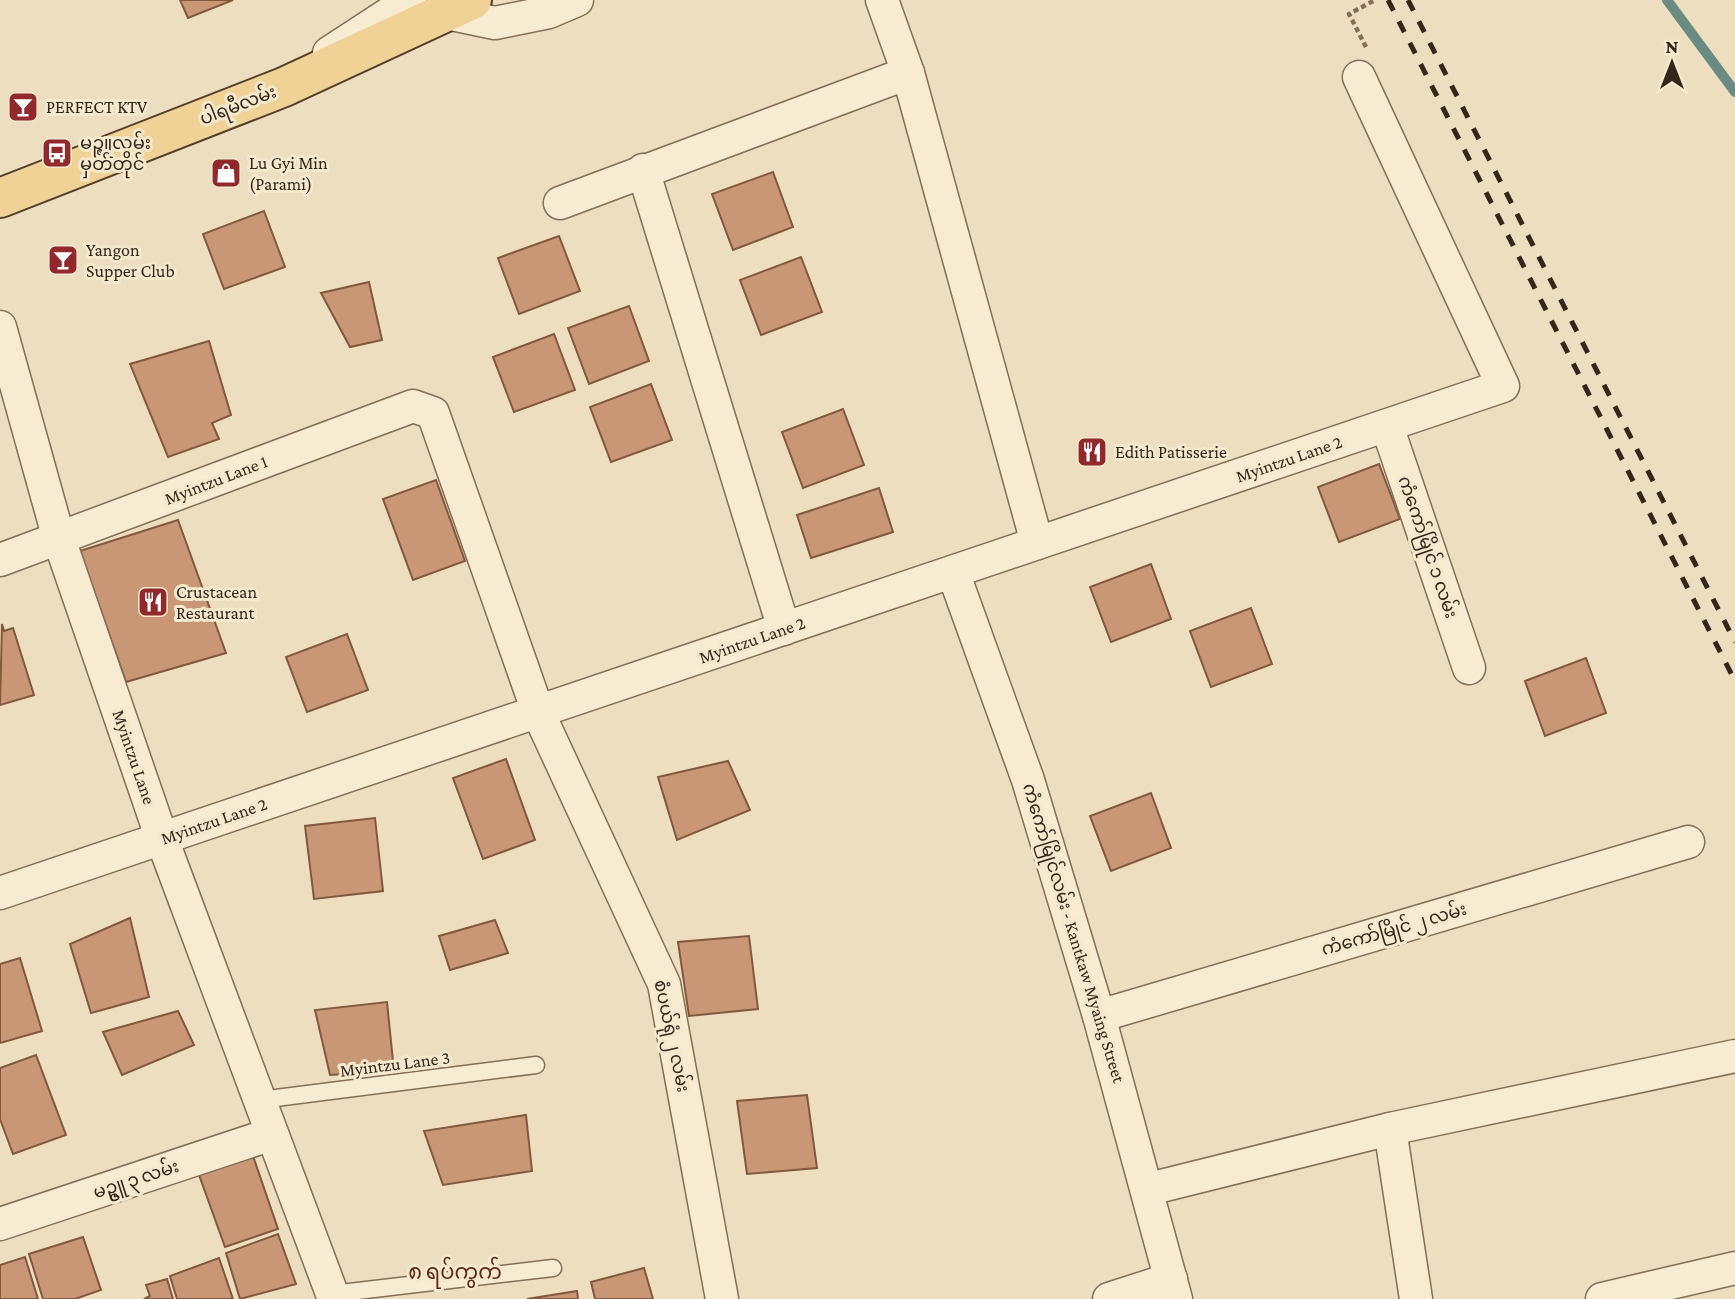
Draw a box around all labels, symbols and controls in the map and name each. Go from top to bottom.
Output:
north arrow [1637,28,1707,98]
text: N [1666,36,1679,57]
street label: ပါရမီလမ်း [196,78,281,133]
bar icon: PERFECT KTV [6,90,40,124]
place label: PERFECT KTV [46,97,148,117]
place label: မဉ္ဇူလမ်း မှတ်တိုင် [80,130,151,179]
bus stop icon: မဉ္ဇူလမ်း မှတ်တိုင် [40,136,74,170]
place label: Lu Gyi Min (Parami) [249,153,328,195]
shop icon: Lu Gyi Min (Parami) [209,156,243,190]
place label: Yangon Supper Club [86,240,175,281]
bar icon: Yangon Supper Club [46,243,80,277]
street label: Myintzu Lane 2 [1233,431,1345,487]
restaurant icon: Edith Patisserie [1075,435,1109,469]
place label: Edith Patisserie [1115,442,1227,462]
street label: Myintzu Lane 1 [162,451,270,509]
street label: ကံကော်မြိုင် ၁ လမ်း [1390,472,1466,622]
place label: Crustacean Restaurant [176,582,257,623]
restaurant icon: Crustacean Restaurant [136,585,170,619]
street label: Myintzu Lane 2 [696,612,808,668]
street label: Myintzu Lane [108,707,160,807]
street label: ကံကော်မြိုင်လမ်း - Kantkaw Myaing Street [1014,780,1133,1088]
street label: Myintzu Lane 2 [158,793,270,849]
street label: ကံကော်မြိုင် ၂ လမ်း [1318,895,1470,964]
street label: စံပယ်ရုံ ၂ လမ်း [645,977,697,1095]
street label: Myintzu Lane 3 [339,1047,451,1081]
street label: မဥ္ဇူ ၃ လမ်း [90,1153,183,1207]
district label: ၈ ရပ်ကွက် [408,1256,502,1289]

